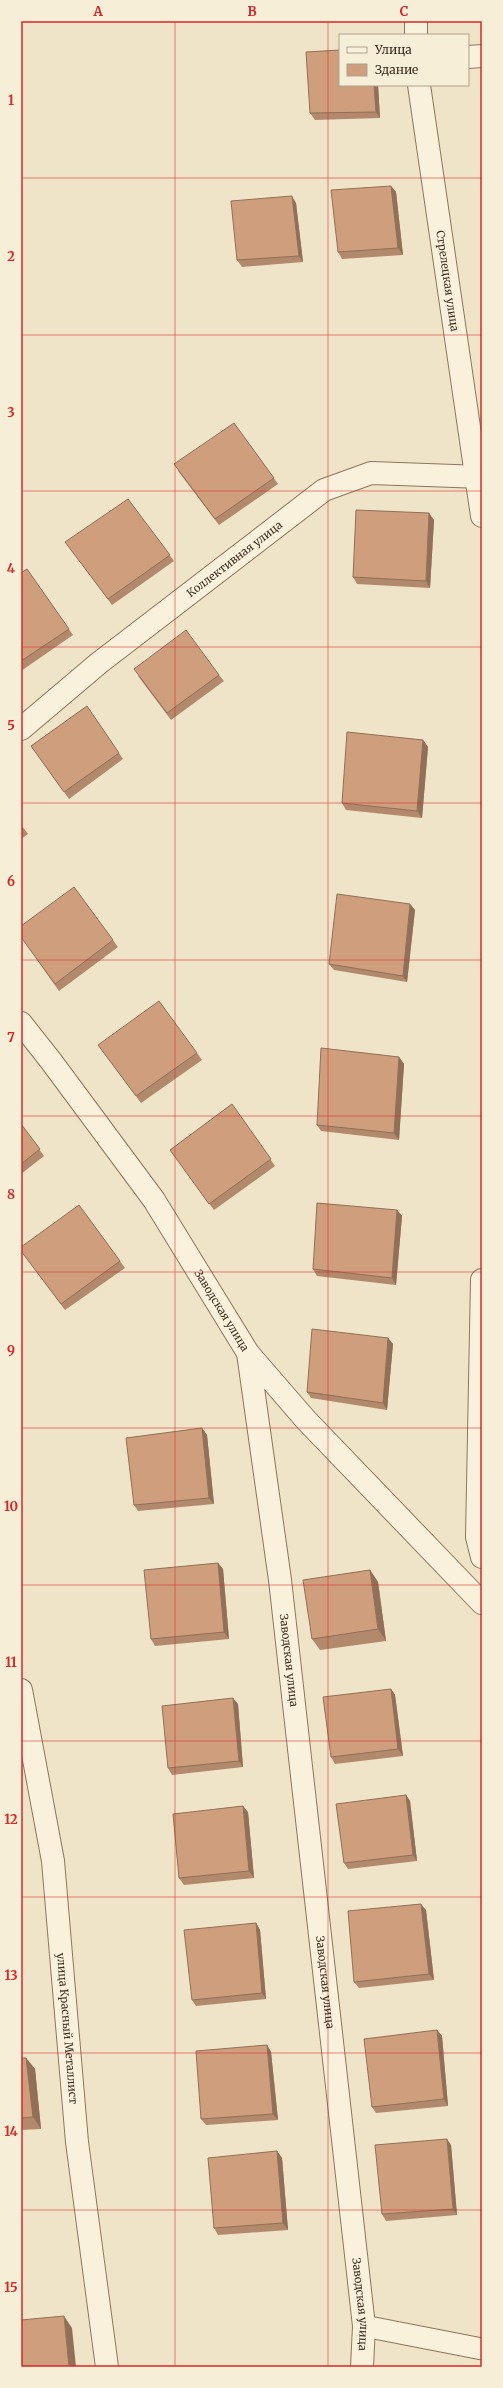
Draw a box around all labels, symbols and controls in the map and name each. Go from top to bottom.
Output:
text: A [92,3,103,20]
text: B [247,3,257,20]
text: C [400,3,409,20]
legend [339,34,469,86]
text: Улица [374,42,412,57]
text: Здание [375,62,418,77]
text: 1 [8,92,14,109]
street label: Стрелецкая улица [433,229,462,333]
text: 2 [7,248,15,265]
text: 3 [7,404,15,421]
street label: Коллективная улица [184,518,285,600]
text: 4 [7,560,16,577]
text: 5 [7,717,15,734]
text: 6 [7,873,15,890]
text: 7 [7,1029,15,1046]
text: 8 [7,1186,15,1203]
street label: Заводская улица [191,1267,252,1354]
text: 9 [7,1342,15,1359]
text: 10 [4,1498,18,1515]
street label: Заводская улица [277,1613,301,1708]
text: 11 [5,1654,17,1671]
text: 12 [4,1811,18,1828]
street label: Заводская улица [313,1935,337,2030]
street label: улица Красный Металлист [54,1952,81,2105]
text: 13 [4,1967,18,1984]
text: 14 [4,2123,19,2140]
street label: Заводская улица [349,2257,371,2351]
text: 15 [4,2279,18,2296]

